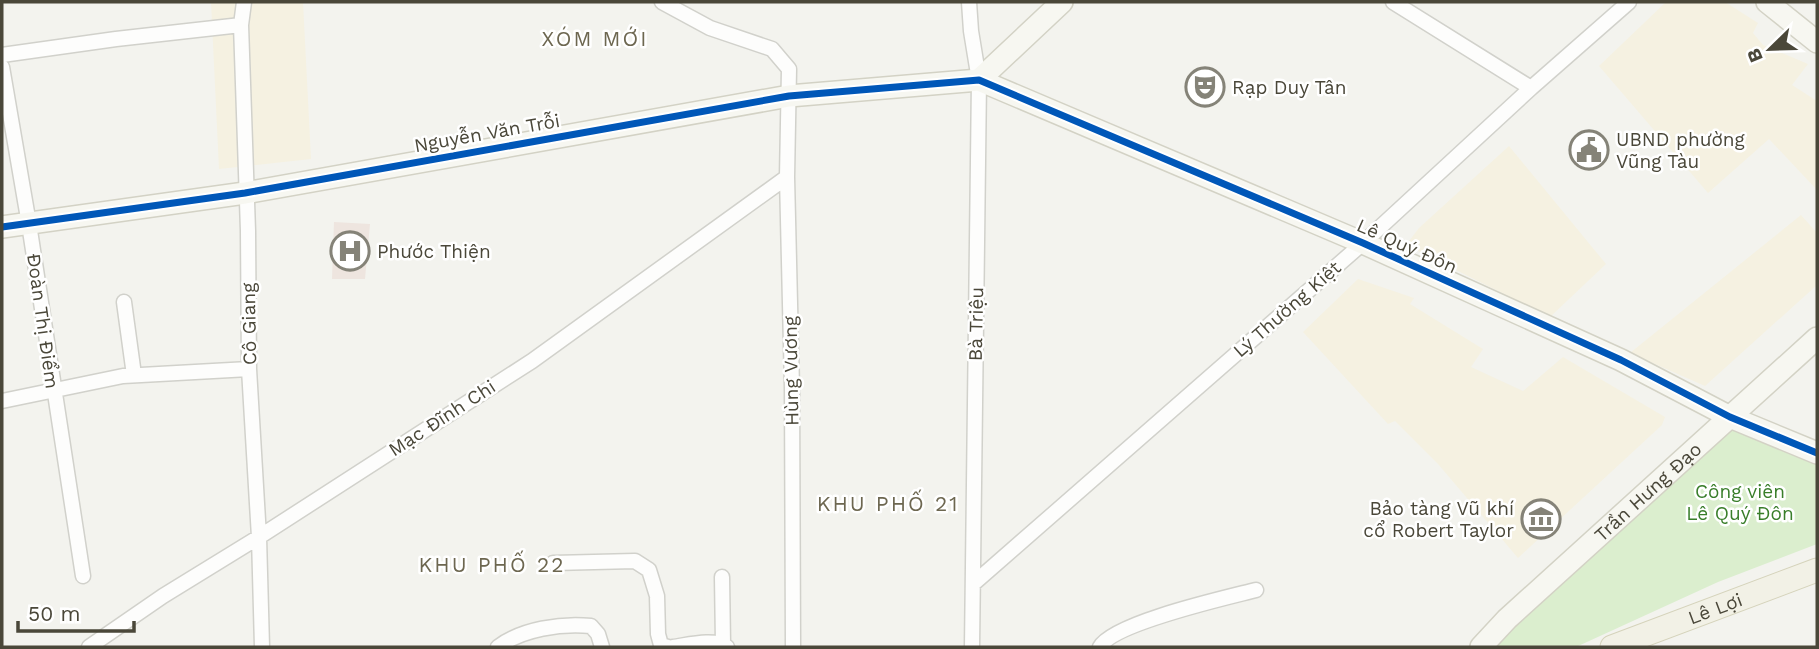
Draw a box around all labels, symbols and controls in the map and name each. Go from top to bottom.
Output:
north arrow [1735,14,1805,84]
district label: XÓM MỚI [542,26,648,51]
text: B [1742,45,1768,66]
theatre icon: Rạp Duy Tân [1184,66,1226,108]
place label: Rạp Duy Tân [1232,76,1347,99]
street label: Nguyễn Văn Trỗi [412,109,562,157]
place label: UBND phường Vũng Tàu [1616,128,1746,173]
public building icon: UBND phường Vũng Tàu [1568,129,1610,171]
street label: Lê Quý Đôn [1353,214,1461,278]
hospital icon: Phước Thiện [329,230,371,272]
place label: Phước Thiện [377,240,491,263]
street label: Đoàn Thị Điểm [22,252,64,390]
street label: Lý Thường Kiệt [1228,256,1346,362]
street label: Cô Giang [237,282,261,365]
street label: Bà Triệu [964,287,988,361]
street label: Hùng Vương [779,315,803,426]
street label: Mạc Đĩnh Chi [384,375,500,461]
street label: Trần Hưng Đạo [1589,437,1706,546]
park label: Công viên Lê Quý Đôn [1686,480,1794,525]
district label: KHU PHỐ 21 [817,489,959,516]
place label: Bảo tàng Vũ khí cổ Robert Taylor [1363,497,1514,542]
museum icon: Bảo tàng Vũ khí cổ Robert Taylor [1520,498,1562,540]
district label: KHU PHỐ 22 [419,550,565,577]
street label: Lê Lợi [1685,588,1745,629]
scale bar [18,590,133,634]
text: 50 m [28,601,80,626]

